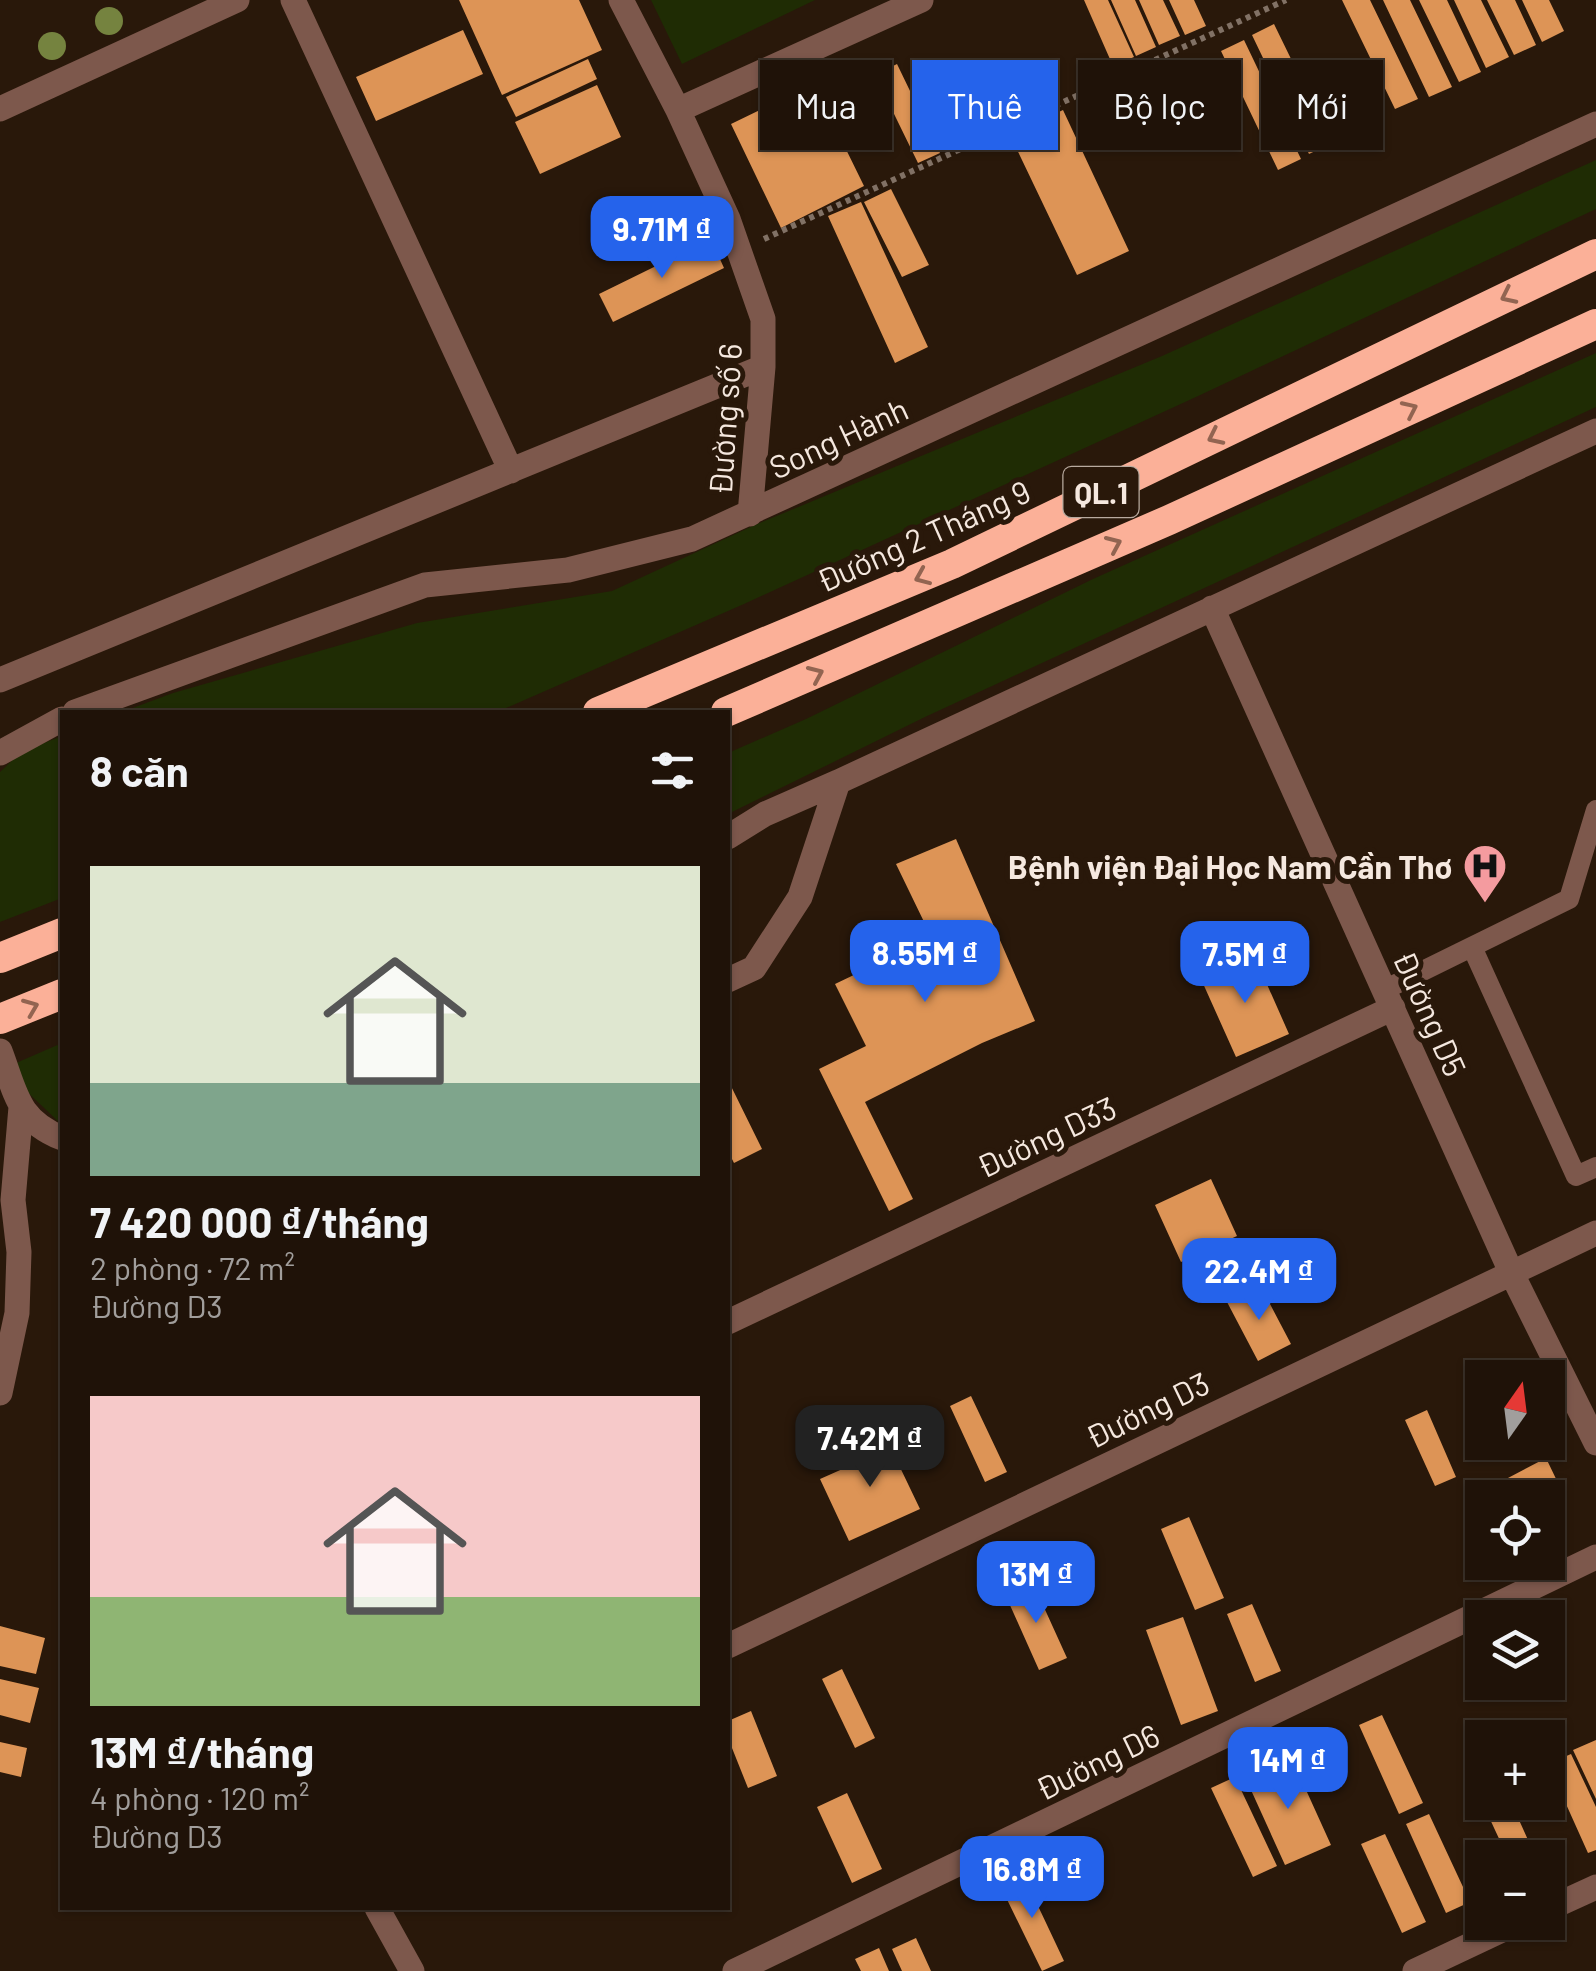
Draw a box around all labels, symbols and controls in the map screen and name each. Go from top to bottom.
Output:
chip: Mua [760,60,892,150]
chip: Thuê [912,60,1058,150]
chip: Bộ lọc [1078,60,1241,150]
chip: Mới [1261,60,1383,150]
pin: 9.71M ₫ [570,196,754,281]
text: 9.71M ₫ [613,209,711,247]
one-way arrow [1500,284,1518,304]
street label: Đường số 6 [700,342,748,496]
street label: Song Hành [763,388,913,486]
one-way arrow [1399,402,1417,422]
one-way arrow [1208,425,1226,444]
road number: QL.1 [1064,467,1138,517]
street label: Đường 2 Tháng 9 [811,471,1035,599]
one-way arrow [1104,536,1122,556]
one-way arrow [914,565,932,585]
one-way arrow [806,666,824,686]
icon: filters [645,743,700,798]
text: 8 căn [90,745,189,795]
hospital icon: Bệnh viện Đại Học Nam Cần Thơ [1462,843,1508,904]
place label: Bệnh viện Đại Học Nam Cần Thơ [1008,847,1452,886]
pin: 8.55M ₫ [833,920,1017,1005]
pin: 7.5M ₫ [1164,921,1326,1006]
icon: home [305,931,485,1111]
text: 8.55M ₫ [872,933,978,971]
text: 7.5M ₫ [1202,934,1288,972]
street label: Đường D5 [1387,945,1475,1081]
one-way arrow [21,998,39,1018]
street label: Đường D33 [970,1087,1122,1185]
text: 7 420 000 ₫/tháng [90,1196,429,1246]
pin: 22.4M ₫ [1167,1238,1351,1323]
text: 2 phòng · 72 m² [90,1248,295,1286]
text: 22.4M ₫ [1204,1251,1314,1289]
text: Đường D3 [90,1286,223,1324]
north arrow [1465,1360,1565,1460]
map controls [1465,1360,1565,1940]
street label: Đường D3 [1079,1363,1215,1455]
pin: 7.42M ₫ [778,1405,962,1490]
text: 7.42M ₫ [817,1418,923,1456]
icon: home [305,1461,485,1641]
button: locate [1465,1480,1565,1580]
pin: 13M ₫ [966,1541,1106,1626]
text: 13M ₫ [999,1554,1073,1592]
button: layers [1465,1600,1565,1700]
street label: Đường D6 [1029,1715,1165,1807]
button: + [1465,1720,1565,1820]
text: 13M ₫/tháng [90,1726,314,1776]
pin: 14M ₫ [1218,1727,1358,1812]
text: 14M ₫ [1250,1740,1326,1778]
text: 4 phòng · 120 m² [90,1778,309,1816]
text: Đường D3 [90,1816,223,1854]
pin: 16.8M ₫ [940,1836,1124,1921]
button: − [1465,1840,1565,1940]
text: 16.8M ₫ [982,1849,1082,1887]

